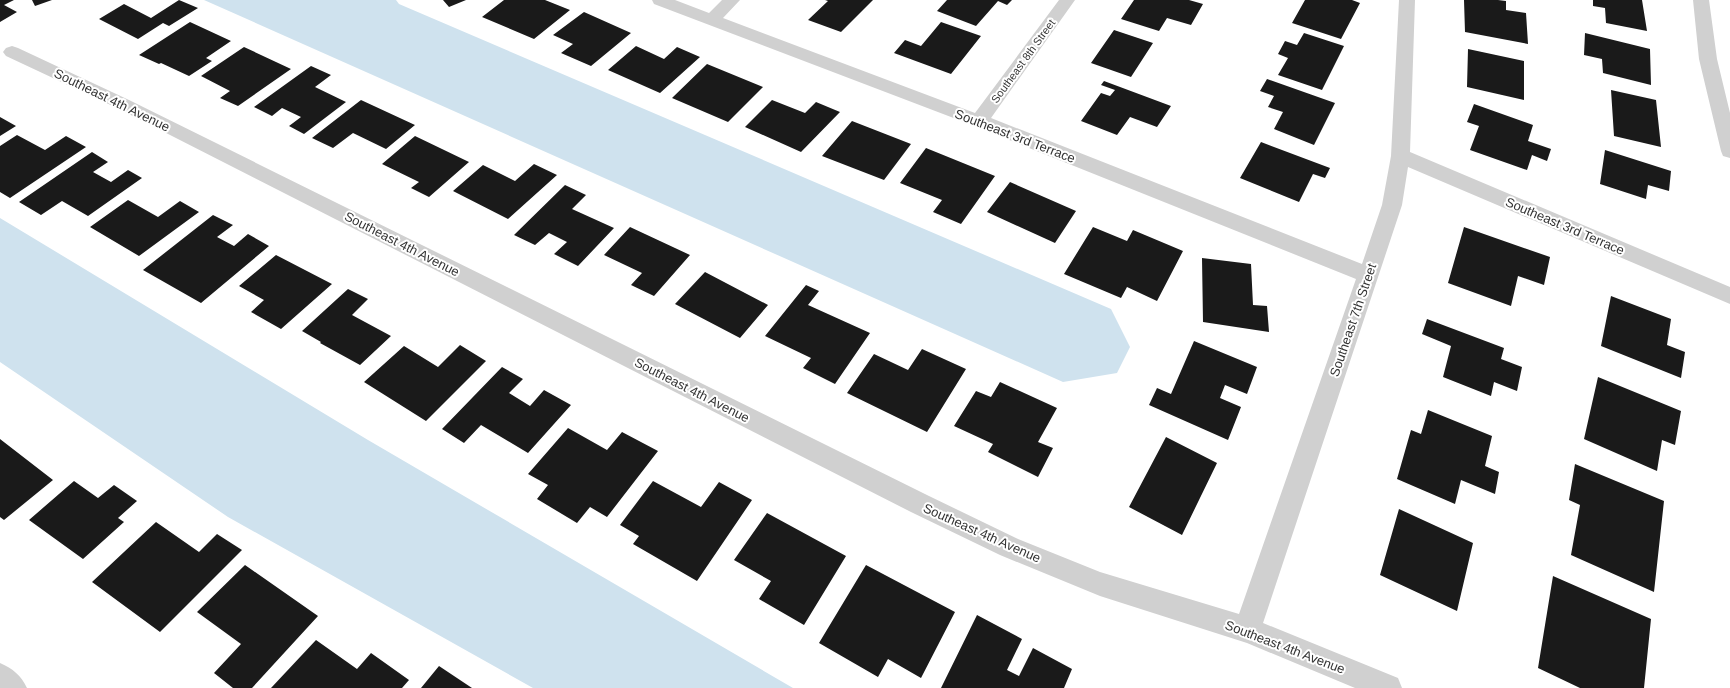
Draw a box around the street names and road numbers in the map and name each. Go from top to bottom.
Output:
street label: Southeast 8th Street [989,17,1057,105]
street label: Southeast 4th Avenue [52,65,172,135]
street label: Southeast 3rd Terrace [953,106,1077,166]
street label: Southeast 3rd Terrace [1503,194,1627,258]
street label: Southeast 4th Avenue [342,208,462,280]
street label: Southeast 7th Street [1327,261,1380,378]
street label: Southeast 4th Avenue [632,354,752,426]
street label: Southeast 4th Avenue [921,500,1043,566]
street label: Southeast 4th Avenue [1223,617,1347,677]

